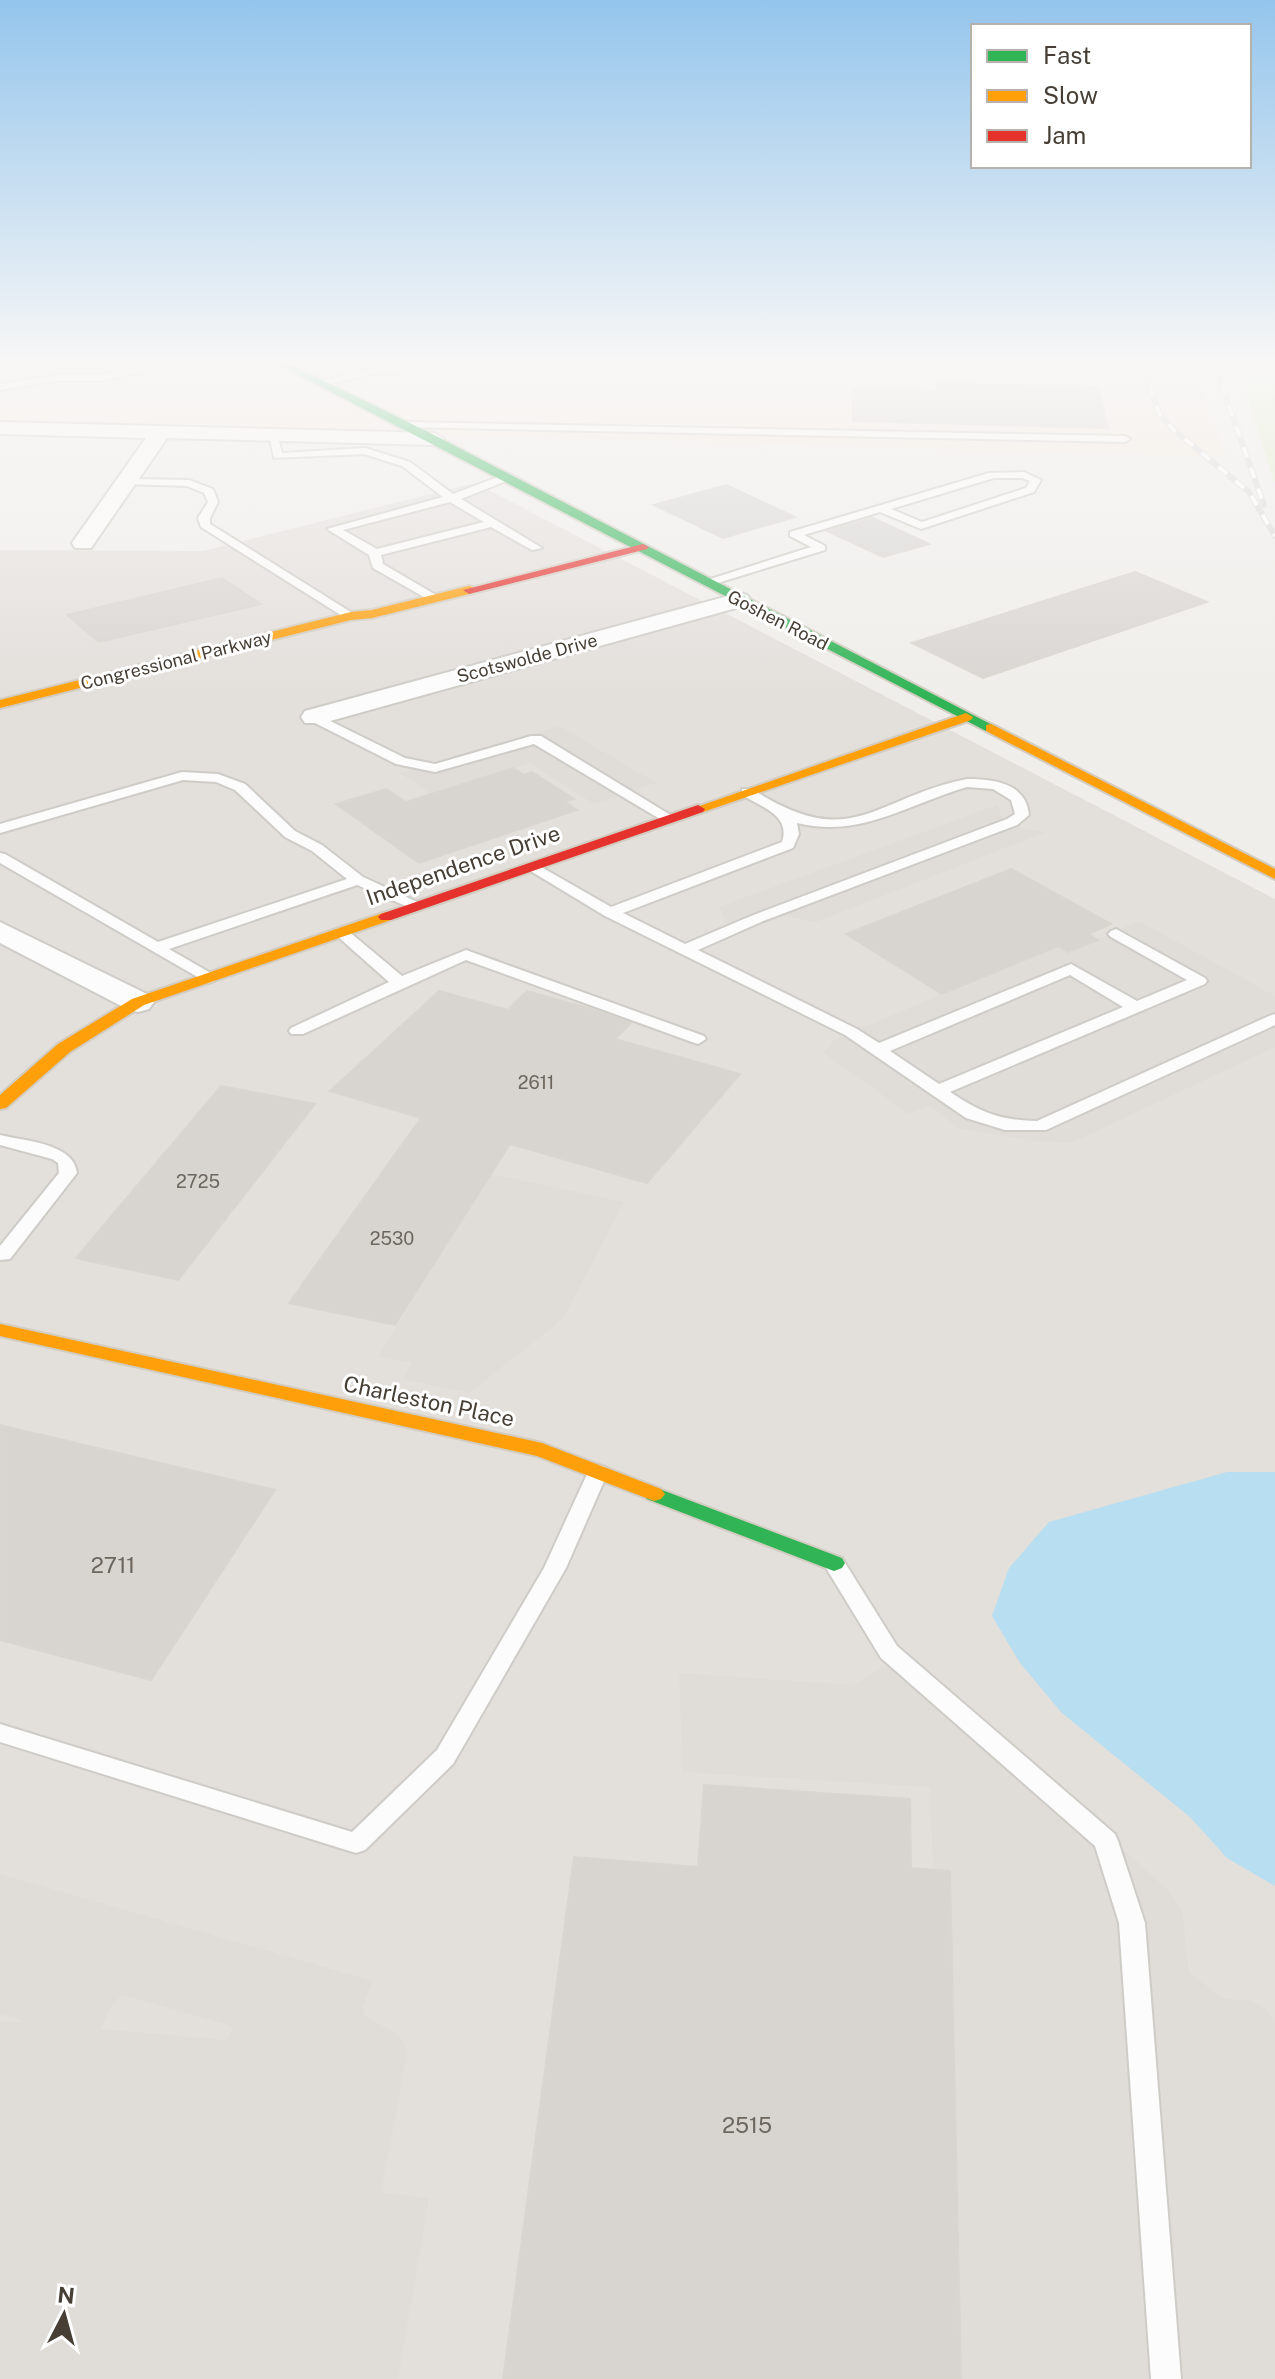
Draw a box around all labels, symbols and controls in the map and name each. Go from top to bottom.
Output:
legend [971,24,1251,168]
text: Fast [1043,41,1091,69]
text: Slow [1043,81,1098,109]
text: Jam [1043,121,1086,149]
street label: Goshen Road [724,586,832,654]
street label: Congressional Parkway [78,626,274,694]
street label: Scotswolde Drive [454,629,600,687]
street label: Independence Drive [363,820,563,910]
house number: 2611 [518,1072,554,1093]
house number: 2725 [176,1171,220,1192]
house number: 2530 [370,1228,414,1249]
street label: Charleston Place [341,1370,517,1432]
house number: 2711 [91,1552,135,1578]
house number: 2515 [722,2112,772,2138]
north arrow [24,2275,104,2355]
text: N [56,2281,76,2309]

